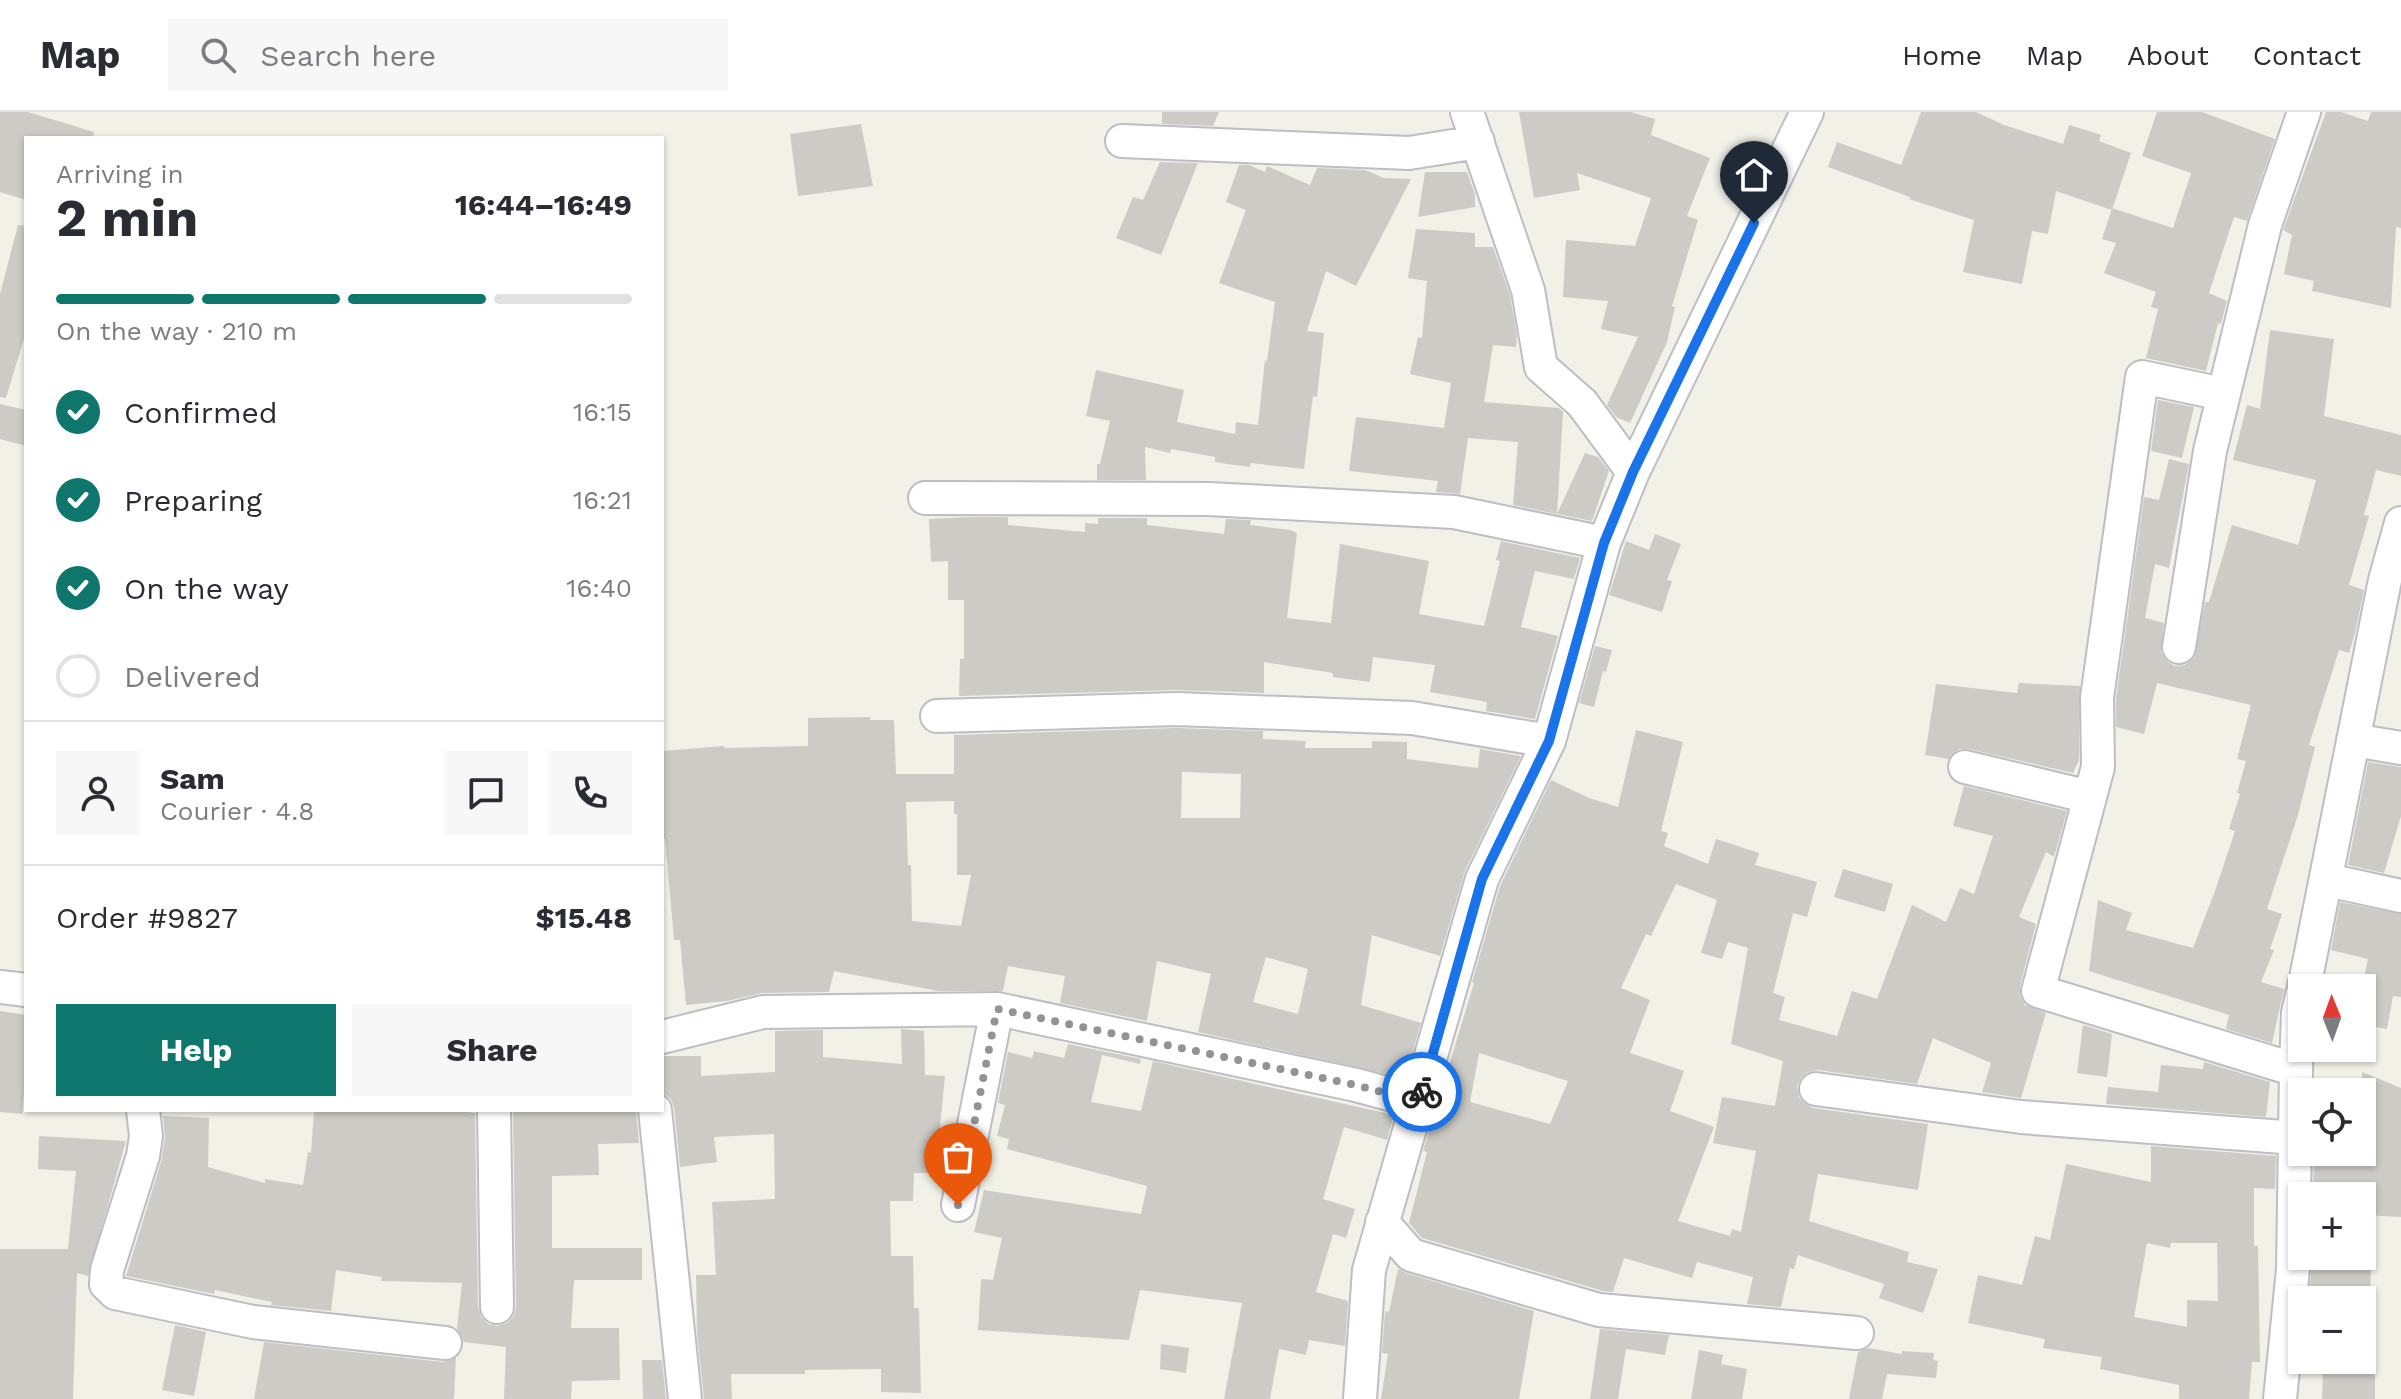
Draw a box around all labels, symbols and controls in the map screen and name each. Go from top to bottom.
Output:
search box [168,19,728,91]
text: Map [40,33,120,77]
icon: search [196,33,240,77]
text: Search here [260,38,436,73]
text: Home [1902,39,1982,72]
text: Map [2026,39,2083,72]
text: About [2127,39,2209,72]
text: Contact [2253,39,2361,72]
pin [1720,141,1788,223]
icon: home [1732,153,1776,197]
text: Arriving in [56,159,184,189]
text: 16:44–16:49 [455,187,632,222]
text: 2 min [56,188,198,249]
text: On the way · 210 m [56,316,297,346]
icon: check [56,390,100,434]
text: Confirmed [124,395,278,430]
text: 16:15 [573,397,632,427]
icon: check [56,478,100,522]
text: Preparing [124,483,262,518]
text: 16:21 [573,485,632,515]
icon: check [56,566,100,610]
text: On the way [124,571,289,606]
text: 16:40 [566,573,632,603]
text: Delivered [124,659,261,694]
button: person [56,751,140,835]
button: chat [444,751,528,835]
button: phone [548,751,632,835]
text: Sam [160,761,225,796]
text: Courier · 4.8 [160,796,314,826]
text: Order #9827 [56,900,238,935]
text: $15.48 [536,900,632,935]
north arrow [2288,974,2376,1062]
map controls [2288,974,2376,1374]
button: Help [56,1004,336,1096]
button: Share [352,1004,632,1096]
courier [1382,1052,1462,1132]
icon: bike [1400,1070,1444,1114]
button: locate [2288,1078,2376,1166]
pin [924,1123,992,1205]
icon: bag [936,1135,980,1179]
button: + [2288,1182,2376,1270]
button: − [2288,1286,2376,1374]

